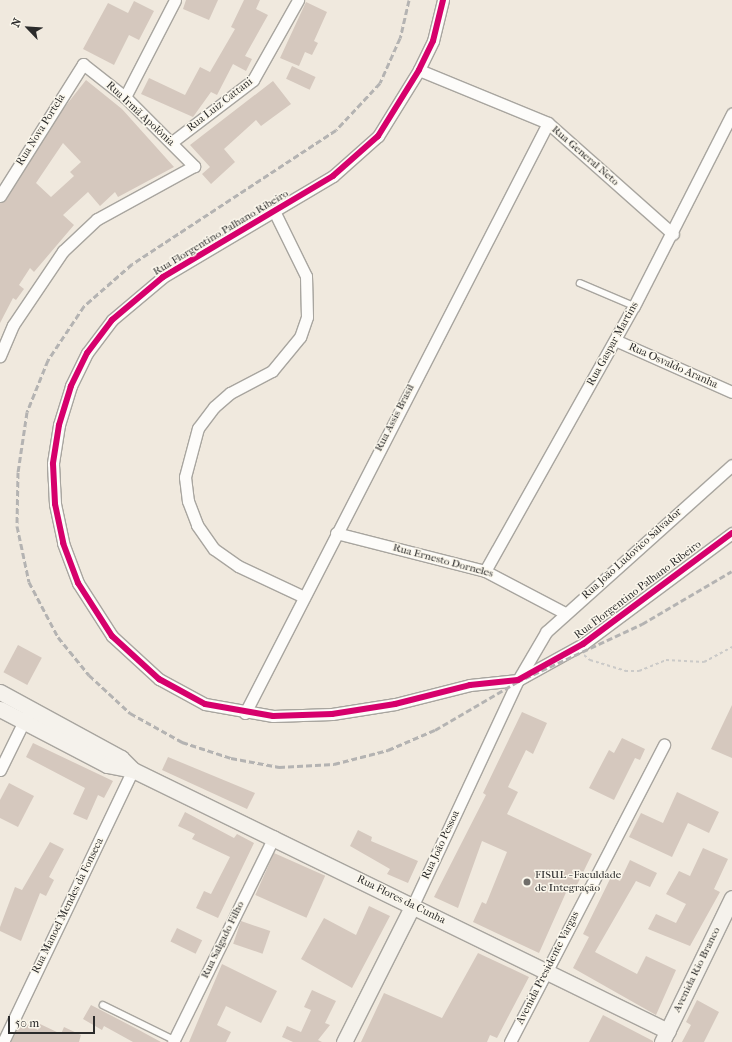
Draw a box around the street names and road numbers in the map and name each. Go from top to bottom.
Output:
street label: Rua Luiz Cattani [184,75,256,135]
street label: Rua Irmã Apolônia [103,79,177,149]
street label: Rua Nova Portela [14,92,68,168]
street label: Rua General Neto [549,123,621,189]
street label: Rua Florgentino Palhano Ribeiro [151,187,291,279]
street label: Rua Gaspar Martins [584,300,642,388]
street label: Rua Osvaldo Aranha [626,340,720,392]
street label: Rua Assis Brasil [372,382,418,454]
street label: Rua João Ludovico Salvador [579,506,685,602]
street label: Rua Florgentino Palhano Ribeiro [572,538,704,642]
street label: Rua Ernesto Dorneles [391,541,495,581]
street label: Rua João Pessoa [419,808,463,882]
street label: Rua Manoel Mendes da Fonseca [29,836,107,976]
street label: Rua Flores da Cunha [354,873,448,927]
street label: Rua Salgado Filho [199,899,247,981]
street label: Avenida Presidente Vargas [514,909,582,1027]
street label: Avenida Rio Branco [671,925,723,1015]

